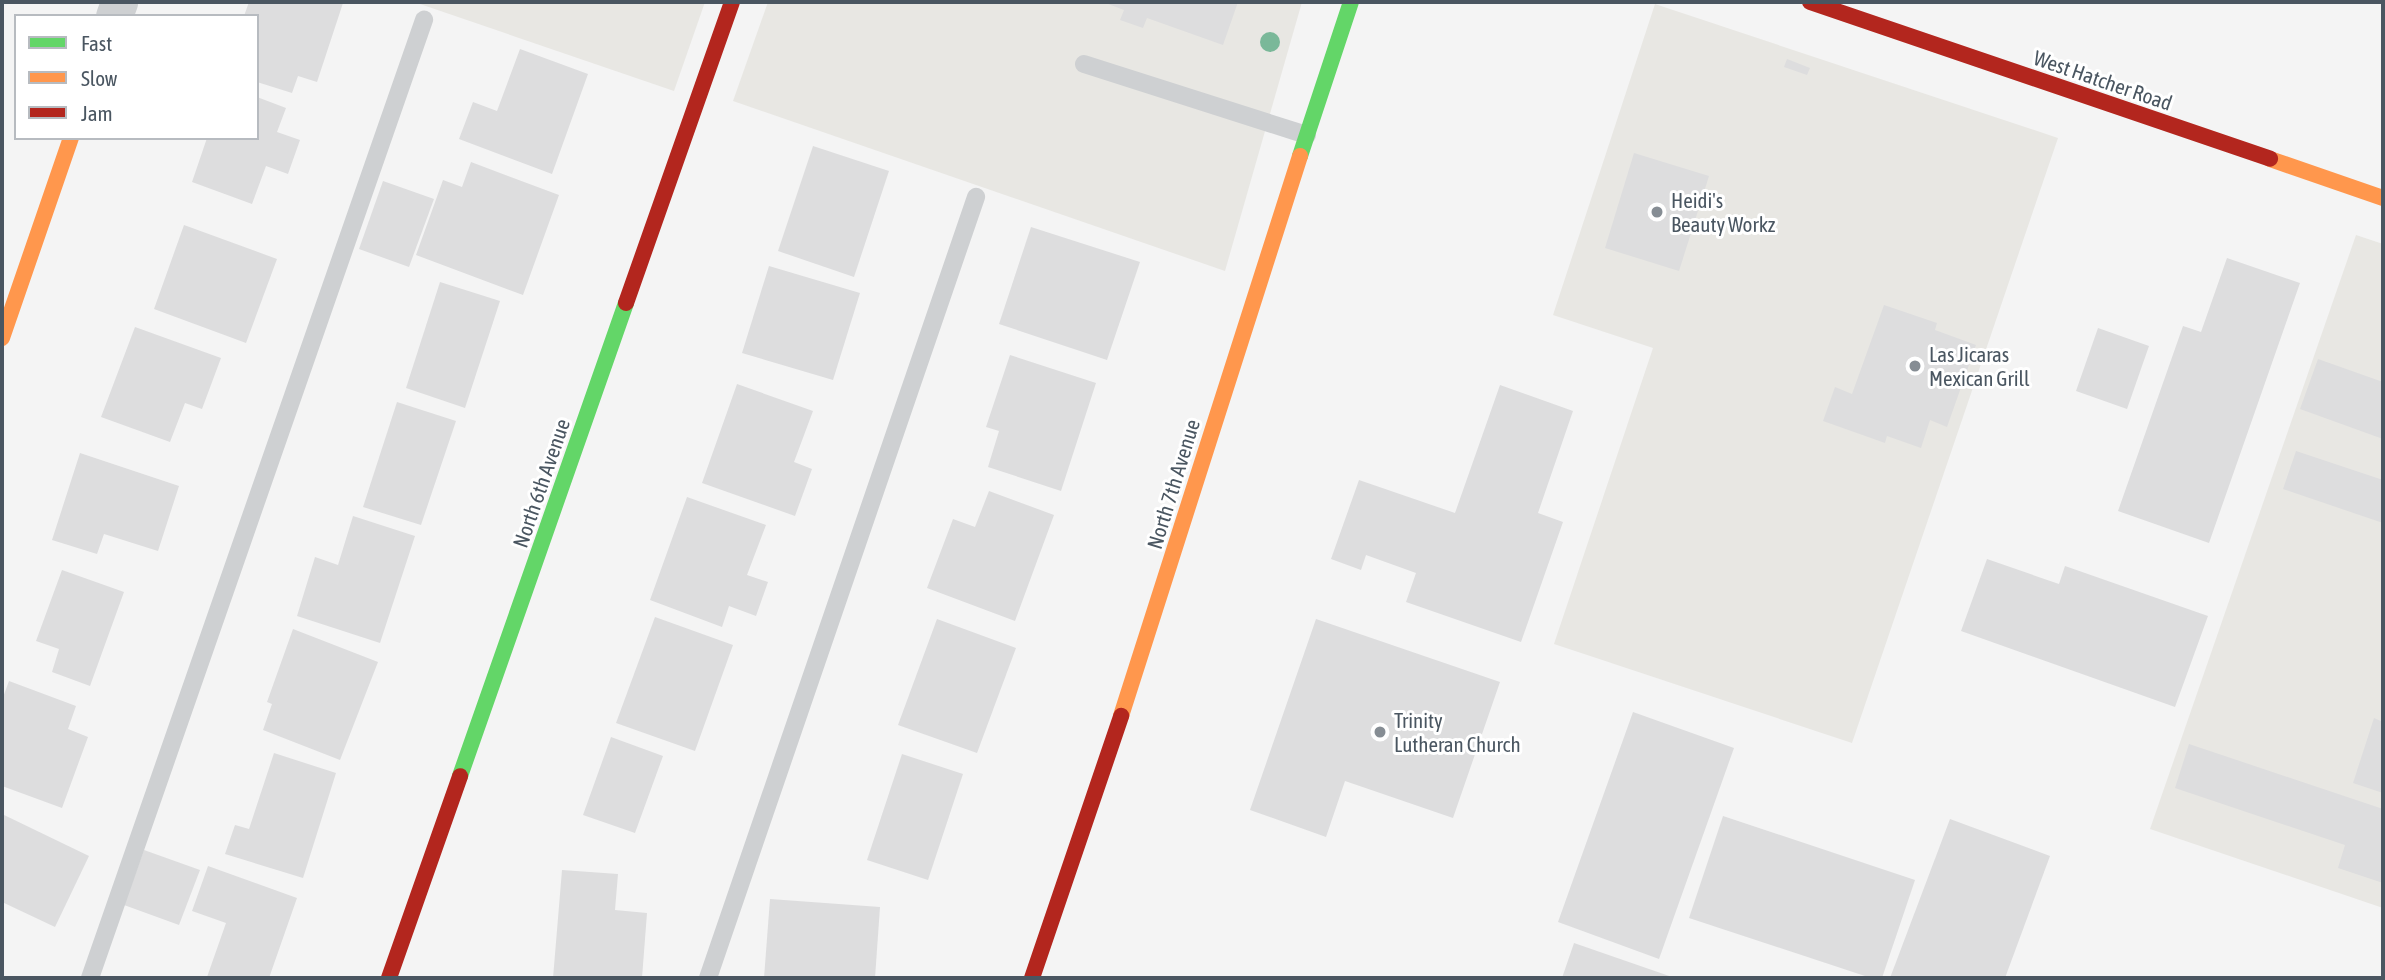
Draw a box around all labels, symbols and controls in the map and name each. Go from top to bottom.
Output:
legend [14,14,259,140]
text: Fast [81,31,112,55]
street label: West Hatcher Road [2030,44,2176,116]
text: Slow [81,66,117,90]
text: Jam [81,101,113,125]
place label: Heidi's Beauty Workz [1671,187,1775,237]
marker: Heidi's Beauty Workz [1649,204,1665,220]
place label: Las Jicaras Mexican Grill [1929,341,2030,391]
marker: Las Jicaras Mexican Grill [1907,358,1923,374]
street label: North 6th Avenue [507,415,575,551]
street label: North 7th Avenue [1141,416,1205,552]
place label: Trinity Lutheran Church [1394,707,1521,757]
marker: Trinity Lutheran Church [1372,724,1388,740]

